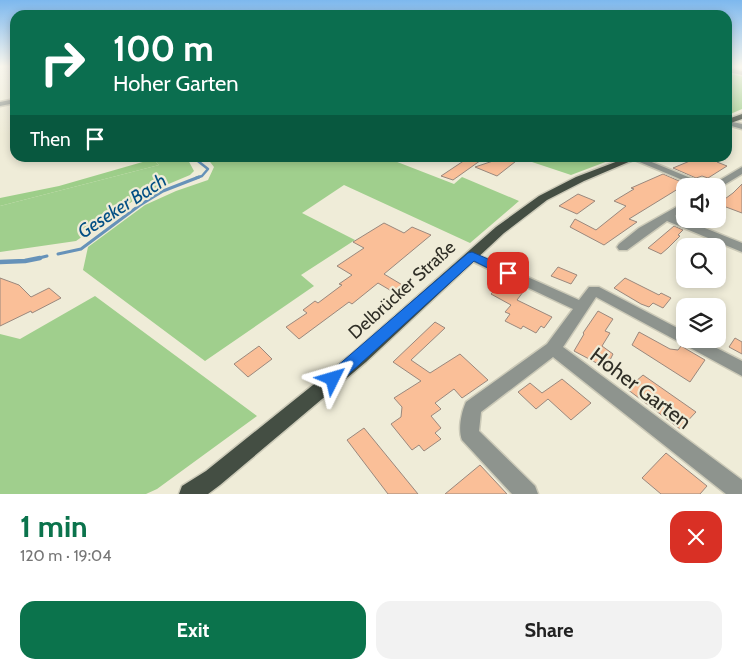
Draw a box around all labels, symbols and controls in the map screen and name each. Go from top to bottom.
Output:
text: 100 m [113,27,214,70]
icon: right [30,30,95,95]
text: Hoher Garten [113,70,239,97]
icon: arrive [81,125,109,153]
text: Then [30,128,71,151]
water label: Geseker Bach [73,169,171,243]
map controls [676,178,726,348]
button: sound [676,178,726,228]
street label: Delbrücker Straße [344,236,460,344]
button: search [676,238,726,288]
pin [487,252,529,294]
icon: arrive [494,259,522,287]
button: layers [676,298,726,348]
street label: Hoher Garten [586,342,696,434]
position arrow [306,352,358,404]
text: 1 min [20,508,88,545]
button: close [670,511,722,563]
text: 120 m · 19:04 [20,546,111,565]
button: Exit [20,601,366,659]
button: Share [376,601,722,659]

